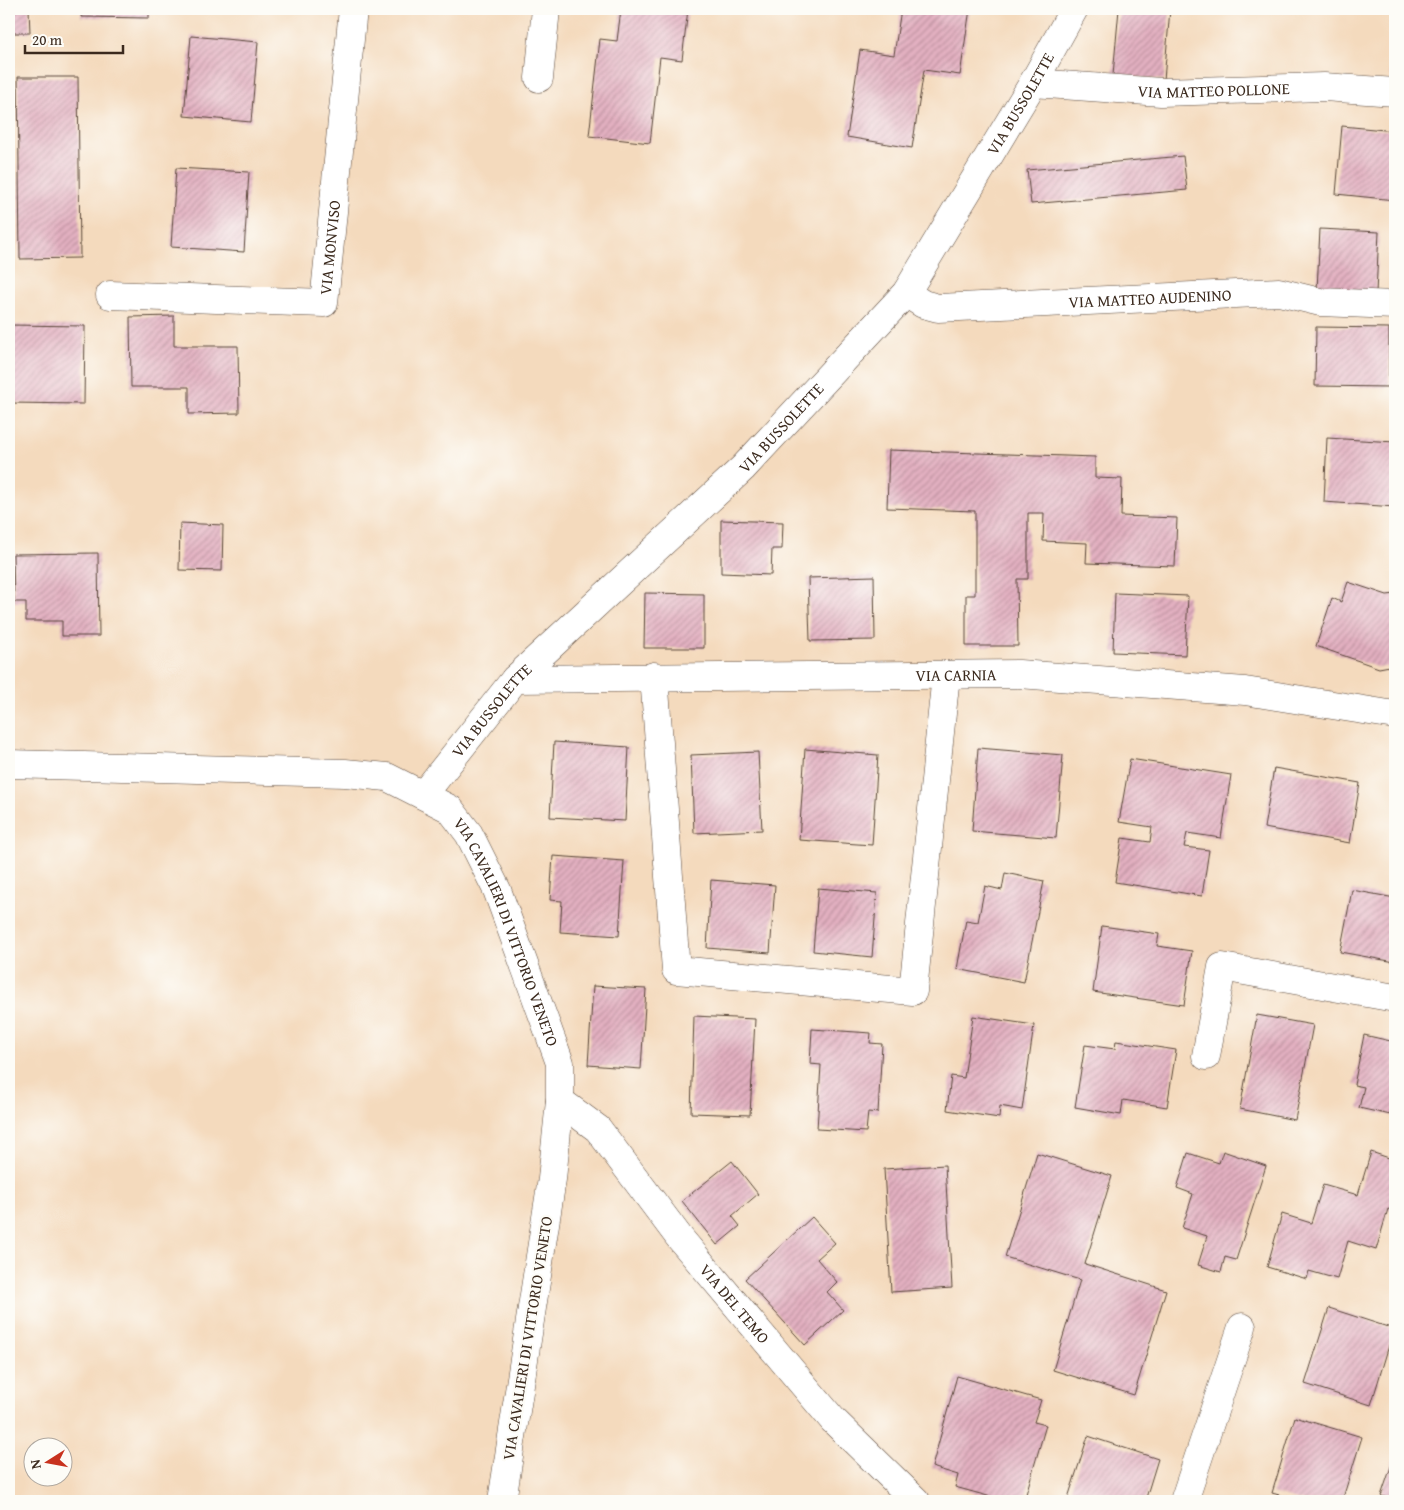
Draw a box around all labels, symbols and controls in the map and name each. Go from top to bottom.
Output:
scale bar [25,22,122,54]
text: 20 m [32,29,63,50]
street label: VIA BUSSOLETTE [980,48,1060,159]
street label: VIA MATTEO POLLONE [1137,76,1290,104]
street label: VIA MONVISO [313,199,346,296]
street label: VIA MATTEO AUDENINO [1068,282,1232,314]
street label: VIA BUSSOLETTE [733,377,829,478]
street label: VIA BUSSOLETTE [445,657,537,762]
street label: VIA CARNIA [915,662,997,687]
street label: VIA CAVALIERI DI VITTORIO VENETO [448,812,565,1050]
street label: VIA CAVALIERI DI VITTORIO VENETO [496,1214,558,1462]
street label: VIA DEL TEMO [694,1258,776,1349]
north arrow [22,1438,72,1488]
text: N [24,1457,46,1471]

